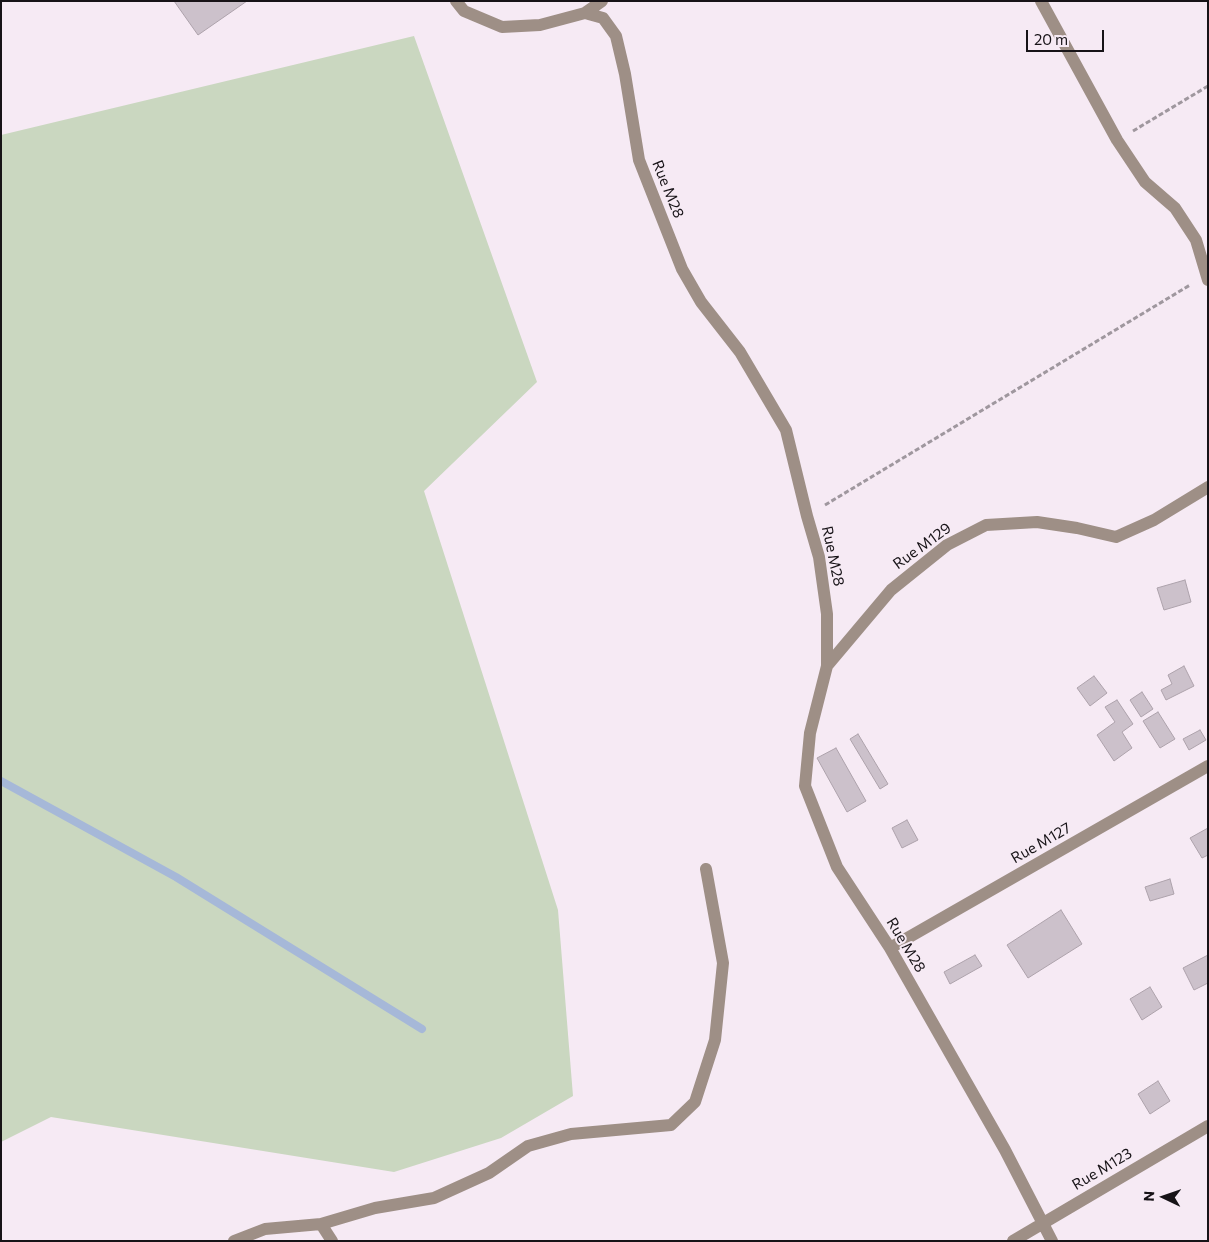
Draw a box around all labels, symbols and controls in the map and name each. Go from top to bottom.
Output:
scale bar [1029,20,1106,52]
text: 20 m [1034,30,1068,48]
street label: Rue M28 [648,157,688,221]
street label: Rue M129 [889,519,955,573]
street label: Rue M28 [818,524,848,588]
street label: Rue M127 [1008,819,1074,867]
street label: Rue M28 [883,914,929,976]
street label: Rue M123 [1069,1144,1135,1194]
north arrow [1139,1172,1189,1222]
text: N [1140,1191,1157,1202]

